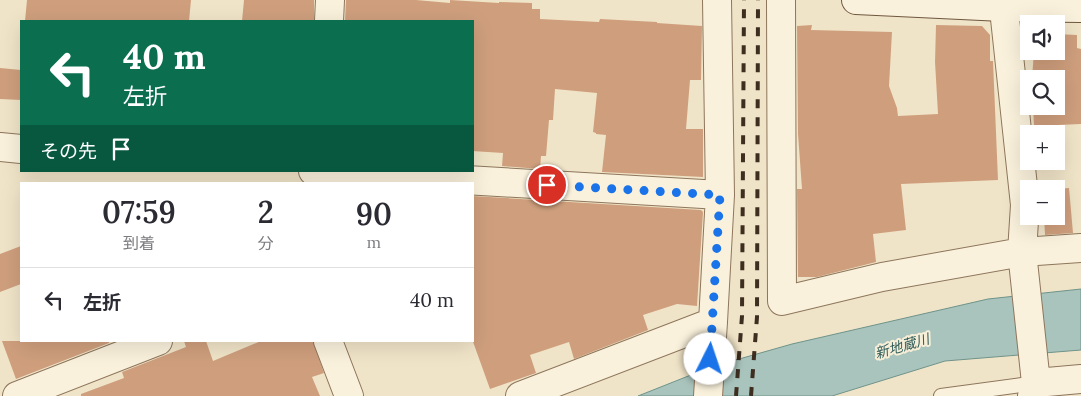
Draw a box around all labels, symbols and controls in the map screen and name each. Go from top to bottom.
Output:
map controls [1020,15,1065,225]
button: sound [1020,15,1065,60]
text: 40 m [123,34,206,79]
icon: left [40,40,105,105]
button: search [1020,70,1065,115]
text: 左折 [123,82,167,110]
button: + [1020,125,1065,170]
icon: arrive [107,135,135,163]
text: その先 [40,139,97,163]
pin [526,164,568,206]
icon: arrive [533,171,561,199]
button: − [1020,180,1065,225]
text: 07:59 [102,193,176,231]
text: 2 [258,193,274,231]
text: 90 [356,195,392,233]
text: m [367,232,381,252]
text: 到着 [123,233,155,253]
text: 分 [258,233,274,253]
icon: left [40,286,68,314]
text: 40 m [410,288,454,312]
text: 左折 [83,290,121,314]
water label: 新地蔵川 [873,329,933,362]
position arrow [683,332,735,384]

